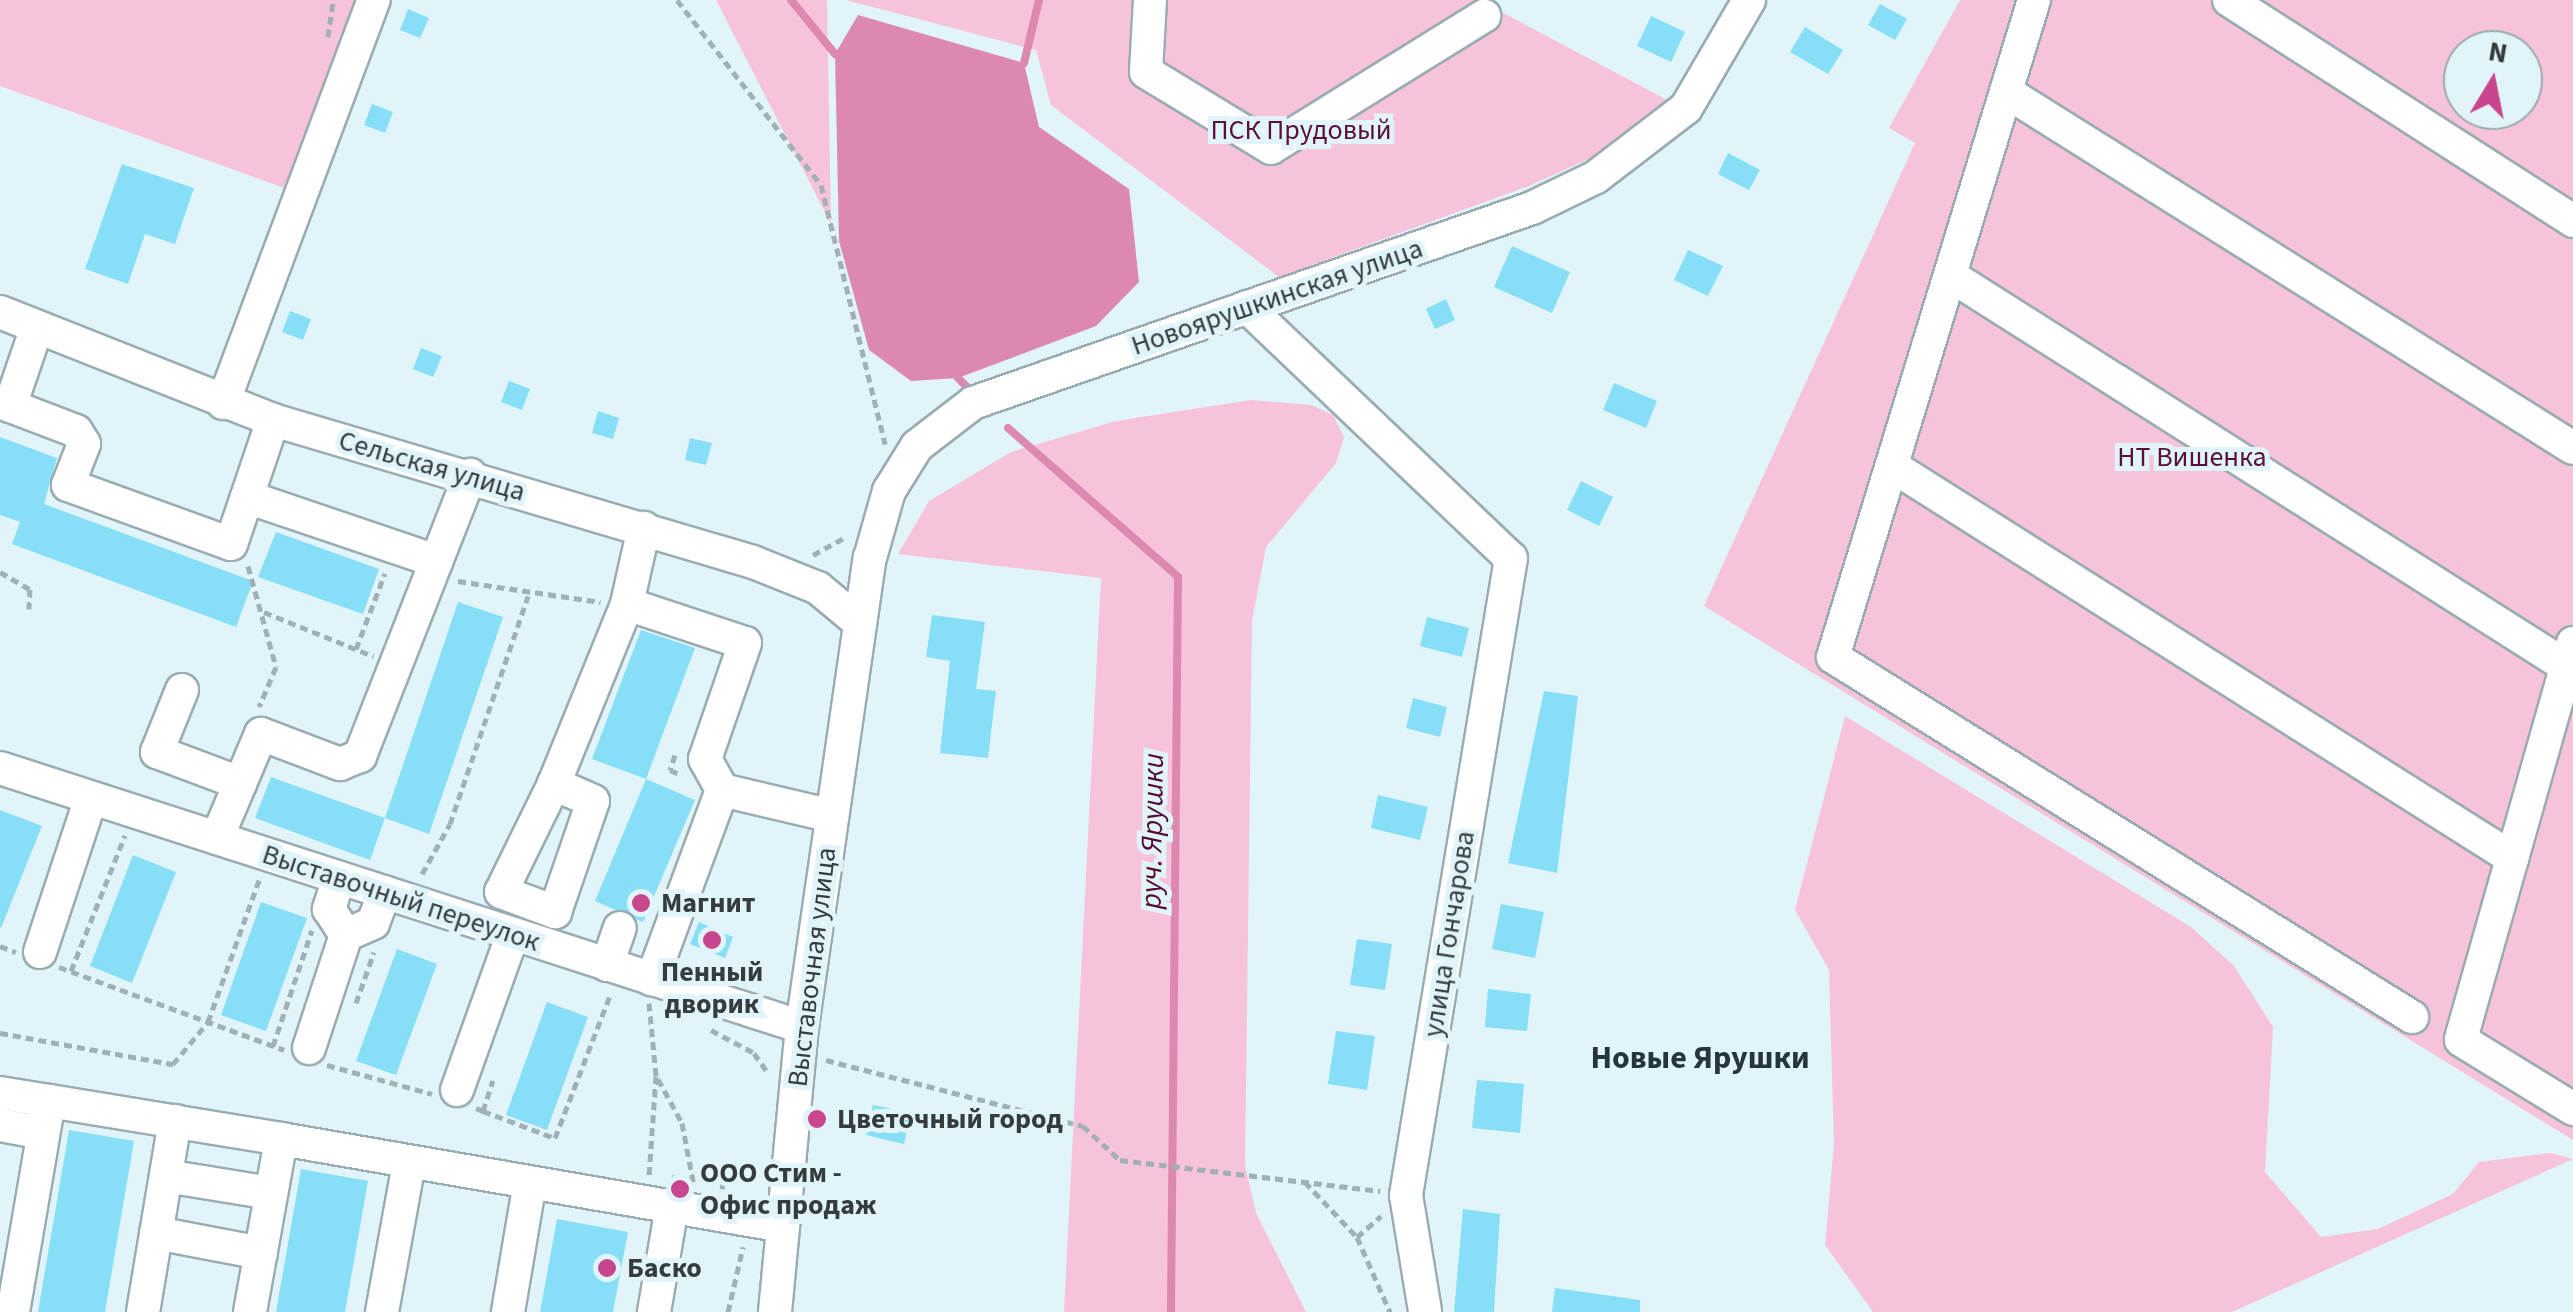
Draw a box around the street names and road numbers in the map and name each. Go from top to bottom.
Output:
street label: Новоярушкинская улица [1127,231,1427,363]
street label: Сельская улица [335,423,529,509]
street label: улица Гончарова [1416,828,1482,1040]
street label: Выставочный переулок [258,837,544,959]
street label: Выставочная улица [781,845,843,1089]

